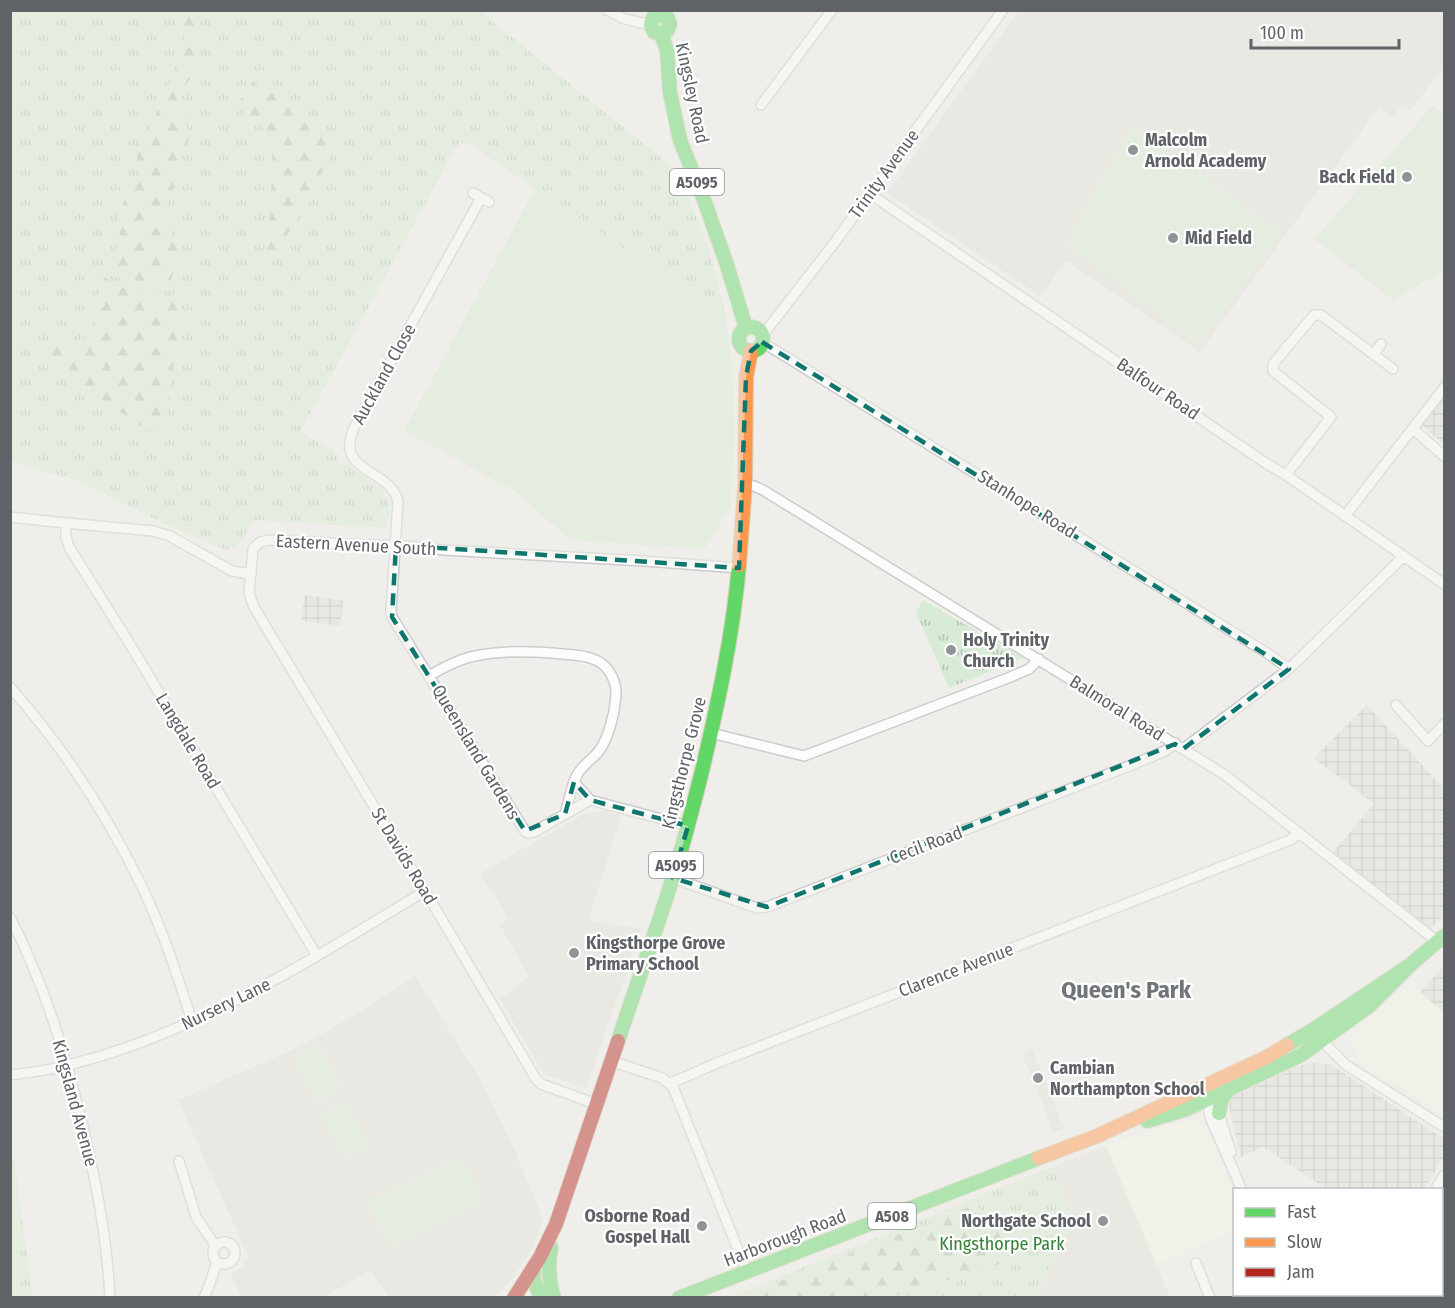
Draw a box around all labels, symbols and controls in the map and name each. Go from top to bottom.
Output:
scale bar [1251,12,1400,50]
text: 100 m [1260,22,1304,44]
street label: Kingsley Road [671,41,713,145]
street label: Trinity Avenue [844,125,924,223]
place label: Malcolm Arnold Academy [1144,129,1267,172]
marker: Malcolm Arnold Academy [1126,143,1140,157]
place label: Back Field [1319,166,1395,188]
road number: A5095 [670,169,724,195]
marker: Back Field [1400,170,1414,184]
place label: Mid Field [1185,227,1252,249]
marker: Mid Field [1166,231,1180,245]
street label: Auckland Close [347,320,421,428]
street label: Balfour Road [1112,353,1204,425]
street label: Stanhope Road [974,465,1080,543]
street label: Eastern Avenue South [275,530,437,560]
place label: Holy Trinity Church [963,629,1049,672]
marker: Holy Trinity Church [944,643,958,657]
street label: Balmoral Road [1066,670,1168,746]
street label: Queensland Gardens [427,681,525,824]
street label: Langdale Road [151,689,225,793]
street label: Kingsthorpe Grove [657,694,711,831]
street label: St Davids Road [366,803,442,909]
street label: Cecil Road [886,821,966,869]
road number: A5095 [649,852,703,878]
place label: Kingsthorpe Grove Primary School [586,932,725,975]
street label: Clarence Avenue [895,938,1017,1002]
marker: Kingsthorpe Grove Primary School [567,946,581,960]
street label: Nursery Lane [178,973,274,1035]
district label: Queen's Park [1061,976,1192,1004]
street label: Kingsland Avenue [47,1037,103,1169]
place label: Cambian Northampton School [1050,1057,1205,1100]
marker: Cambian Northampton School [1031,1071,1045,1085]
legend [1233,1188,1443,1296]
text: Fast [1287,1201,1316,1223]
road number: A508 [868,1203,916,1229]
place label: Osborne Road Gospel Hall [584,1205,690,1248]
street label: Harborough Road [721,1205,849,1271]
place label: Northgate School [961,1210,1091,1232]
marker: Northgate School [1096,1214,1110,1228]
marker: Osborne Road Gospel Hall [695,1219,709,1233]
text: Slow [1287,1231,1322,1253]
park label: Kingsthorpe Park [939,1233,1065,1255]
text: Jam [1287,1261,1315,1283]

